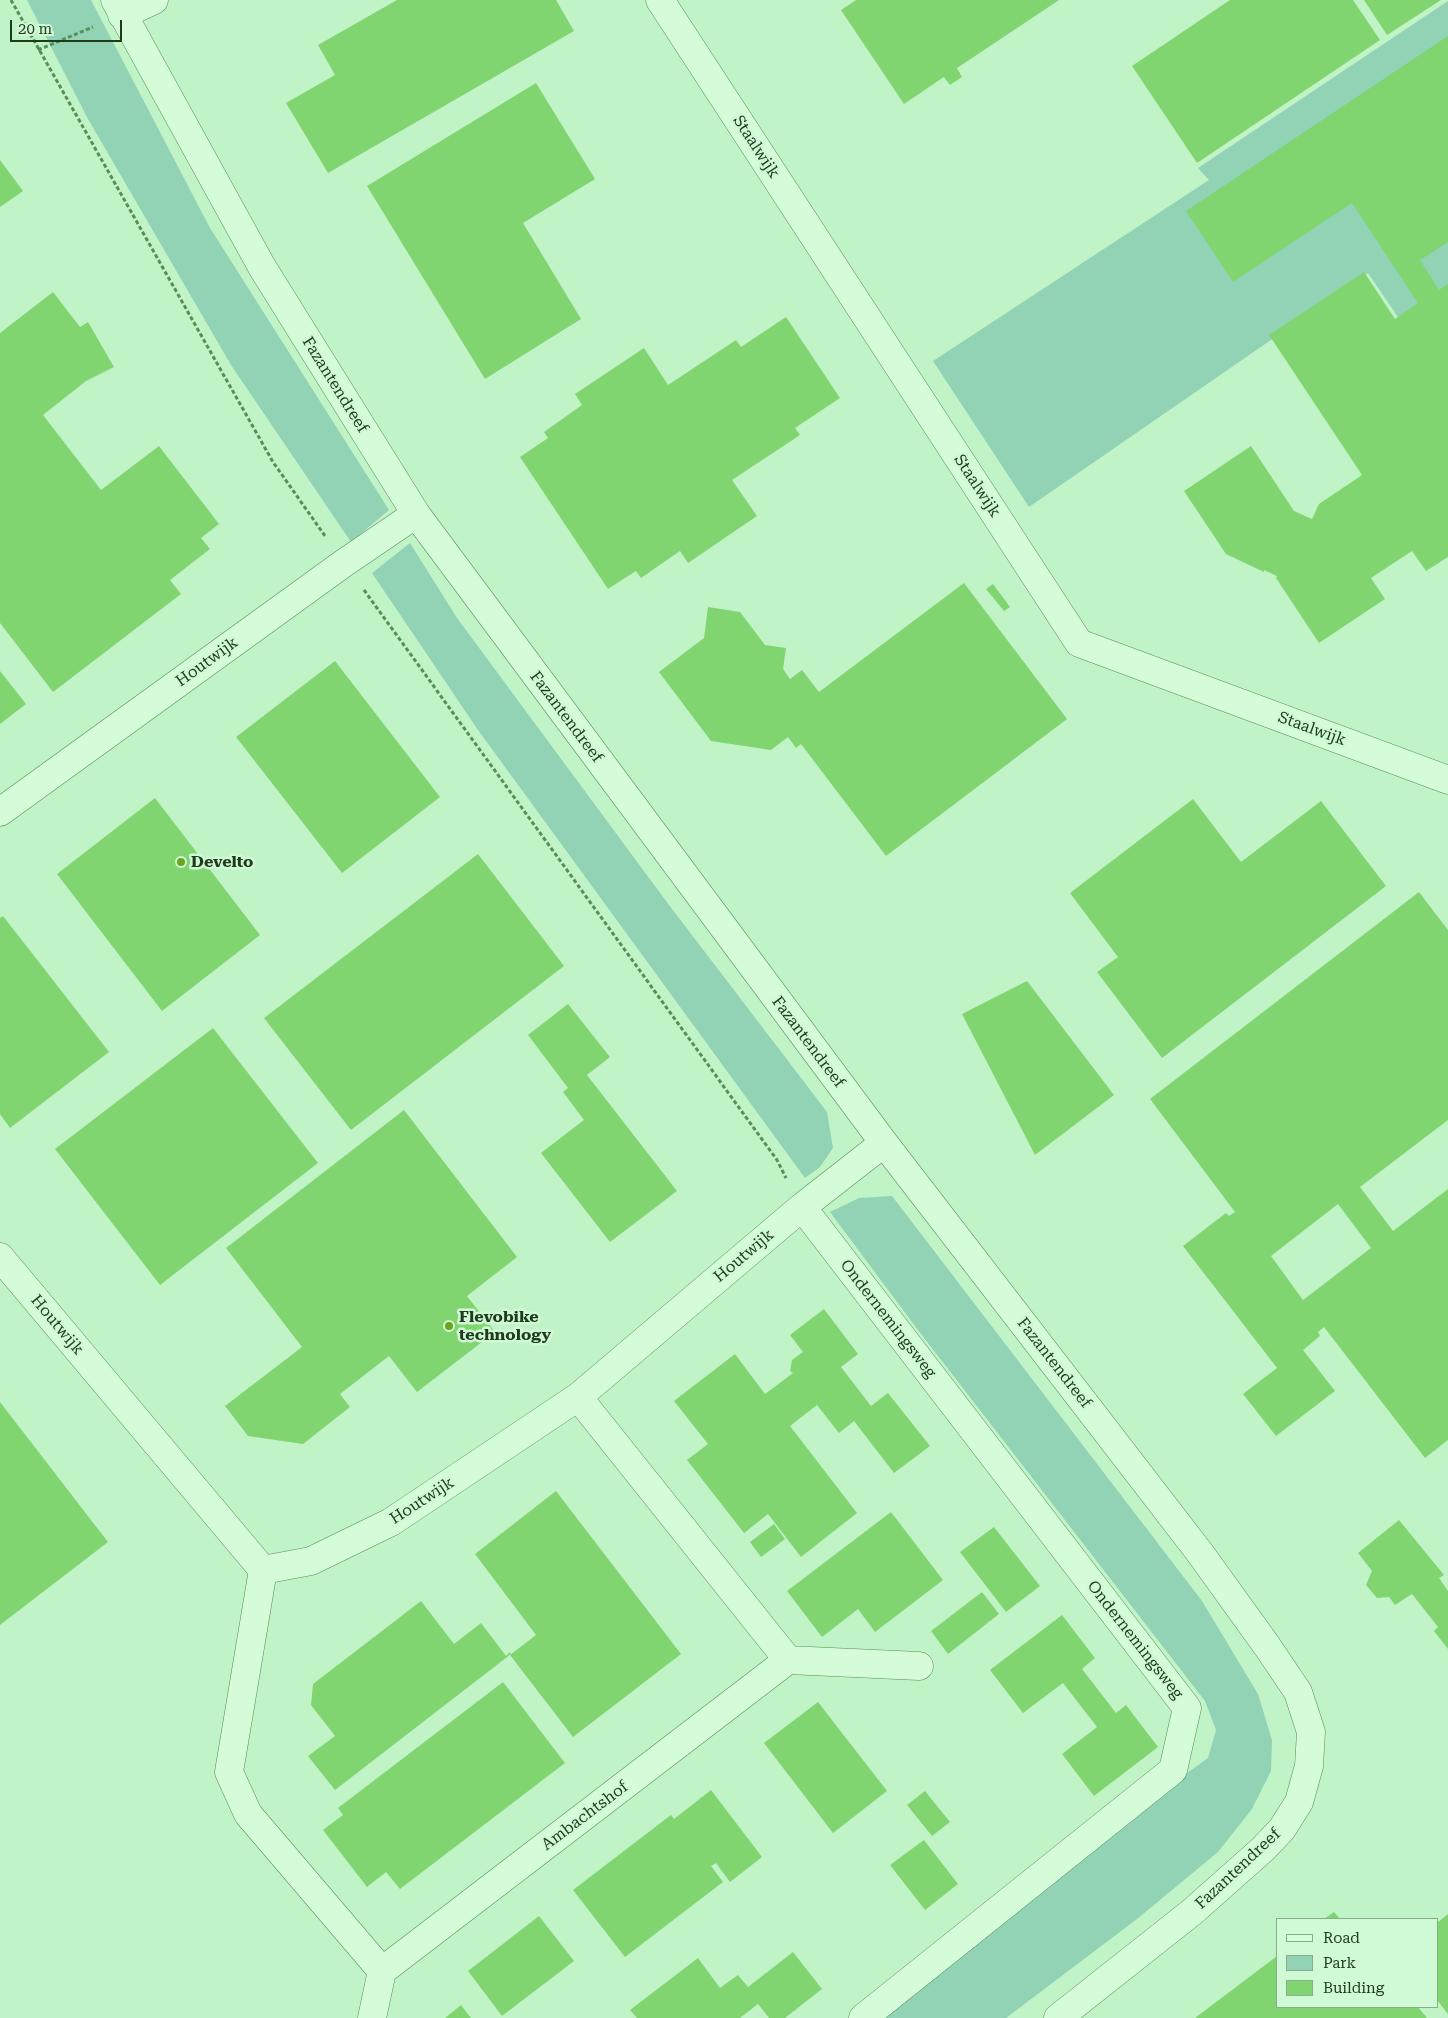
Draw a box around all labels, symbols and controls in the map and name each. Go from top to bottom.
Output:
scale bar [12,10,125,42]
text: 20 m [18,20,52,38]
street label: Staalwijk [729,112,783,182]
street label: Fazantendreef [298,334,372,436]
street label: Staalwijk [950,451,1004,521]
street label: Houtwijk [172,633,242,691]
street label: Fazantendreef [525,668,607,766]
street label: Staalwijk [1275,708,1349,750]
place label: Develto [191,852,253,872]
marker: Develto [175,856,187,868]
street label: Fazantendreef [767,993,849,1091]
street label: Houtwijk [710,1225,778,1287]
street label: Ondernemingsweg [836,1256,940,1382]
street label: Houtwijk [26,1291,88,1359]
place label: Flevobike technology [459,1307,551,1345]
street label: Fazantendreef [1013,1314,1095,1412]
marker: Flevobike technology [443,1320,455,1332]
street label: Houtwijk [386,1473,458,1529]
street label: Ondernemingsweg [1083,1577,1187,1703]
street label: Ambachtshof [538,1777,632,1855]
street label: Fazantendreef [1191,1825,1285,1913]
legend [1276,1918,1438,2008]
text: Road [1323,1929,1360,1947]
text: Park [1323,1954,1356,1972]
text: Building [1323,1979,1384,1997]

